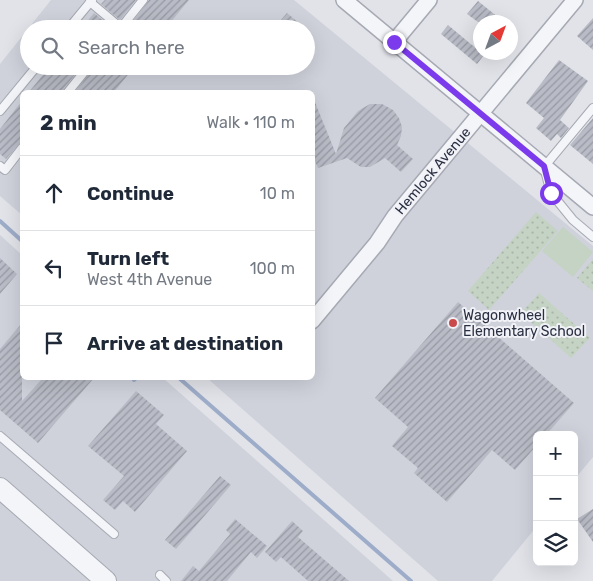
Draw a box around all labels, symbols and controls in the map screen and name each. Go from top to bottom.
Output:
north arrow [473,15,518,60]
search box [20,20,315,75]
route end [383,31,406,54]
icon: search [38,34,66,62]
text: Search here [78,36,185,59]
text: 2 min [40,110,97,135]
text: Walk · 110 m [207,113,295,132]
street label: Hemlock Avenue [392,124,475,218]
icon: ahead [40,179,68,207]
text: Continue [87,182,174,205]
route start [540,182,563,205]
text: 10 m [260,184,295,203]
text: Turn left [87,247,169,270]
icon: left [40,254,68,282]
text: 100 m [250,259,295,278]
text: West 4th Avenue [87,270,212,289]
place label: Wagonwheel Elementary School [463,307,585,340]
marker: Wagonwheel Elementary School [447,317,459,329]
icon: arrive [40,329,68,357]
text: Arrive at destination [87,332,283,355]
map controls [533,431,578,566]
button: + [533,431,578,476]
button: − [533,476,578,521]
button: layers [533,521,578,566]

